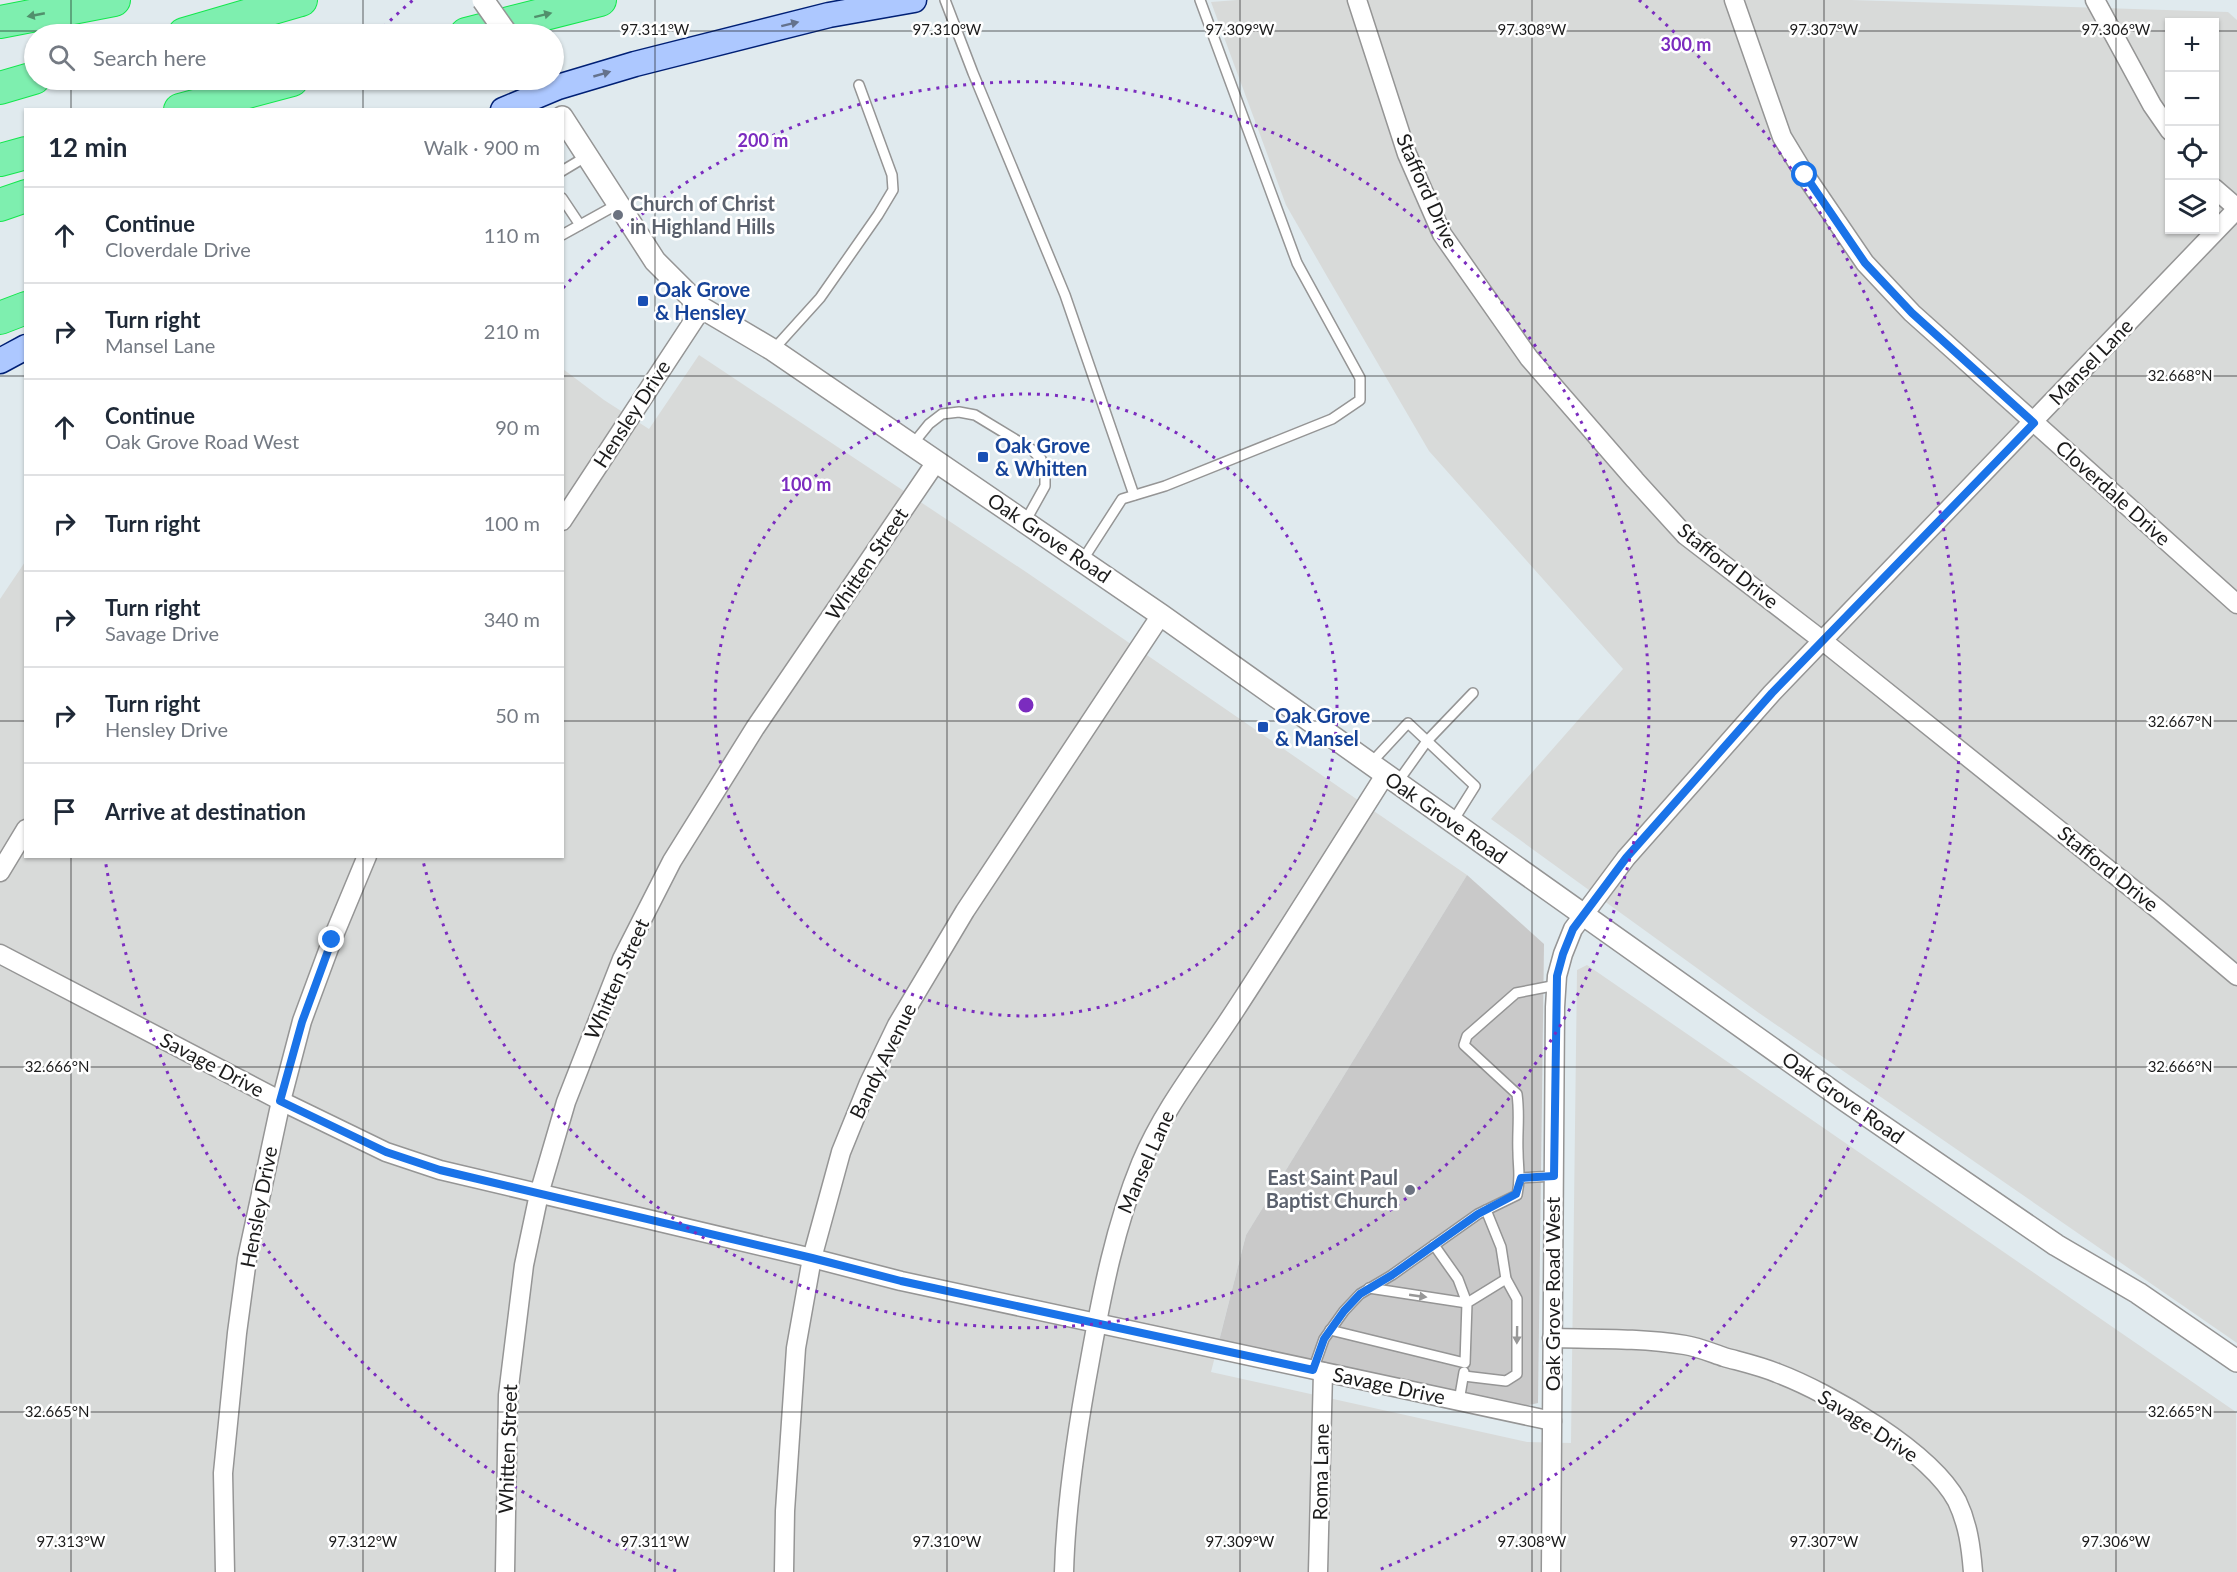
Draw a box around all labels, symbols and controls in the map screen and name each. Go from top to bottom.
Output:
one-way arrow [534,9,553,19]
one-way arrow [27,11,46,20]
map controls [2165,18,2219,234]
button: + [2165,18,2219,72]
one-way arrow [781,19,799,29]
text: 97.311°W [621,20,690,38]
text: 97.310°W [913,20,982,38]
text: 97.309°W [1206,20,1275,38]
text: 97.308°W [1498,20,1567,38]
text: 97.307°W [1790,20,1859,38]
text: 97.306°W [2082,20,2151,38]
search box [24,24,564,90]
text: 300 m [1661,33,1711,55]
icon: search [45,41,78,74]
text: Search here [93,44,206,71]
one-way arrow [593,69,611,78]
button: − [2165,72,2219,126]
button: locate [2165,126,2219,180]
text: 200 m [738,129,788,151]
street label: Stafford Drive [1392,130,1464,251]
text: 12 min [48,131,128,163]
text: Walk · 900 m [424,135,540,159]
route start [1791,161,1817,187]
button: layers [2165,180,2219,234]
place label: Church of Christ in Highland Hills [630,191,775,238]
marker: Church of Christ in Highland Hills [611,208,625,222]
text: Continue [105,210,195,237]
icon: ahead [48,219,81,252]
text: 110 m [484,223,540,247]
text: Cloverdale Drive [105,237,251,261]
place label: Oak Grove & Hensley [655,277,751,324]
marker: Oak Grove & Hensley [636,294,650,308]
text: Turn right [105,306,200,333]
street label: Mansel Lane [2043,313,2137,409]
icon: right [48,315,81,348]
text: 210 m [484,319,540,343]
text: Mansel Lane [105,333,215,357]
street label: Hensley Drive [588,355,675,472]
text: 32.668°N [2148,366,2212,384]
text: Continue [105,402,195,429]
icon: ahead [48,411,81,444]
text: 90 m [495,415,540,439]
text: Oak Grove Road West [105,429,299,453]
place label: Oak Grove & Whitten [995,433,1091,480]
street label: Cloverdale Drive [2051,435,2176,550]
marker: Oak Grove & Whitten [976,450,990,464]
text: 100 m [781,473,831,495]
street label: Oak Grove Road [983,487,1116,587]
street label: Whitten Street [820,503,912,624]
icon: right [48,507,81,540]
text: Turn right [105,510,200,537]
text: 100 m [484,511,540,535]
street label: Stafford Drive [1673,517,1784,613]
text: Turn right [105,594,200,621]
icon: right [48,603,81,636]
text: 340 m [484,607,540,631]
text: Savage Drive [105,621,219,645]
text: Turn right [105,690,200,717]
centre of rings [1016,695,1036,715]
icon: right [48,699,81,732]
text: 50 m [495,703,540,727]
place label: Oak Grove & Mansel [1275,703,1371,750]
text: 32.667°N [2148,712,2212,730]
text: Hensley Drive [105,717,228,741]
marker: Oak Grove & Mansel [1256,720,1270,734]
street label: Oak Grove Road [1381,766,1512,868]
icon: arrive [48,795,81,828]
text: Arrive at destination [105,798,306,825]
street label: Stafford Drive [2053,820,2164,916]
street label: Whitten Street [579,914,653,1043]
route end [318,926,344,952]
street label: Bandy Avenue [844,999,920,1122]
street label: Savage Drive [156,1027,268,1101]
street label: Oak Grove Road [1778,1046,1909,1148]
text: 32.666°N [25,1057,89,1075]
text: 32.666°N [2148,1057,2212,1075]
street label: Mansel Lane [1112,1106,1178,1217]
street label: Hensley Drive [235,1144,282,1269]
place label: East Saint Paul Baptist Church [1266,1165,1398,1212]
marker: East Saint Paul Baptist Church [1403,1183,1417,1197]
street label: Oak Grove Road West [1540,1197,1564,1391]
one-way arrow [1409,1291,1428,1300]
one-way arrow [1512,1325,1522,1344]
street label: Savage Drive [1331,1361,1448,1409]
street label: Whitten Street [493,1384,521,1514]
street label: Savage Drive [1814,1384,1923,1466]
text: 32.665°N [25,1402,89,1420]
text: 32.665°N [2148,1402,2212,1420]
street label: Roma Lane [1307,1423,1333,1521]
text: 97.313°W [37,1532,106,1550]
text: 97.312°W [329,1532,398,1550]
text: 97.311°W [621,1532,690,1550]
text: 97.310°W [913,1532,982,1550]
text: 97.309°W [1206,1532,1275,1550]
text: 97.308°W [1498,1532,1567,1550]
text: 97.307°W [1790,1532,1859,1550]
text: 97.306°W [2082,1532,2151,1550]

